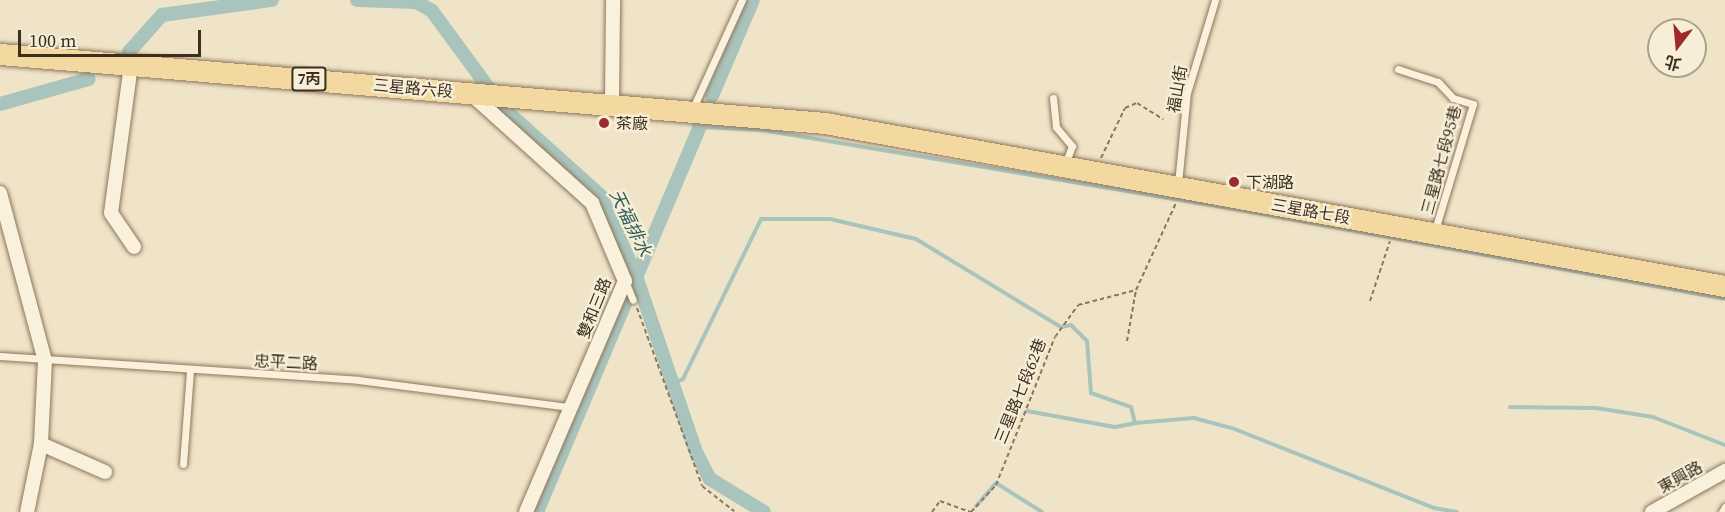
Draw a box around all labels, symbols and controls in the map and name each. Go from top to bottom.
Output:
scale bar [21,18,204,56]
north arrow [1647,18,1707,78]
text: 100 m [29,28,76,53]
text: 北 [1662,51,1683,76]
street label: 福山街 [1163,64,1191,114]
road number: 7丙 [291,67,327,91]
street label: 三星路六段 [372,75,454,101]
street label: 三星路七段95巷 [1417,103,1465,217]
place label: 茶廠 [616,113,648,133]
marker: 茶廠 [597,116,611,130]
place label: 下湖路 [1246,172,1294,192]
marker: 下湖路 [1227,175,1241,189]
water label: 天福排水 [605,186,655,260]
street label: 三星路七段 [1270,195,1352,227]
street label: 雙和三路 [573,275,615,341]
street label: 三星路七段62巷 [990,335,1050,447]
street label: 忠平二路 [254,351,318,373]
street label: 東興路 [1654,457,1706,497]

